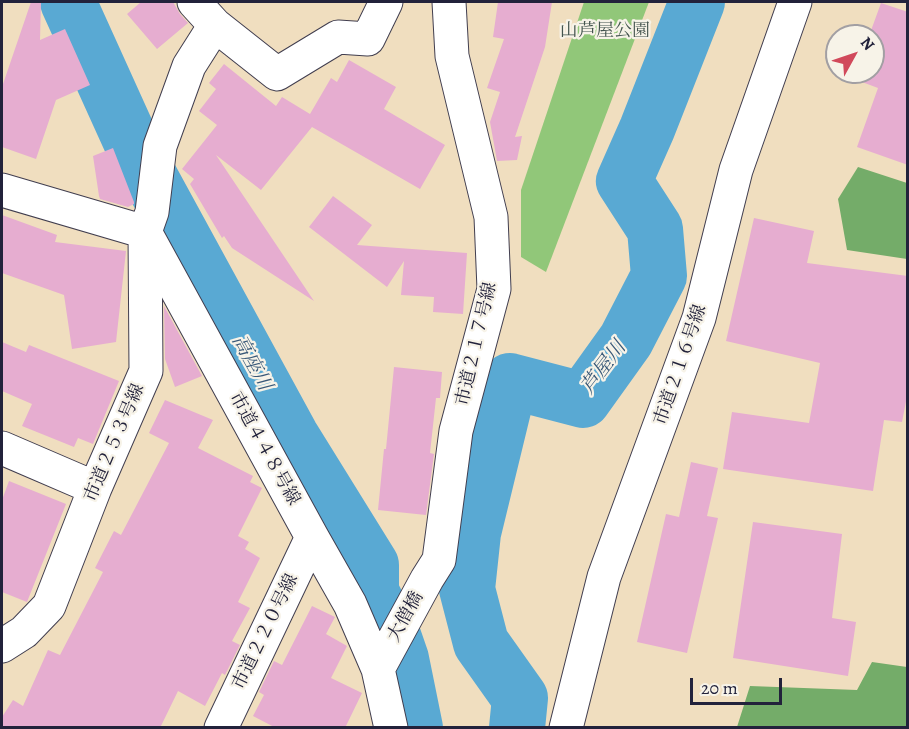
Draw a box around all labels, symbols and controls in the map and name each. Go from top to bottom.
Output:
park label: 山芦屋公園 [560,21,650,43]
north arrow [825,24,885,84]
text: N [855,32,879,55]
street label: 市道２１７号線 [452,280,502,408]
street label: 市道２１６号線 [650,302,712,428]
water label: 高座川 [226,331,276,395]
water label: 芦屋川 [576,337,632,399]
street label: 市道２５３号線 [80,381,150,505]
street label: 市道４４８号線 [224,389,304,509]
street label: 市道２２０号線 [229,571,303,693]
street label: 大僧橋 [383,588,429,646]
scale bar [693,666,784,704]
text: 20 m [701,676,738,700]

